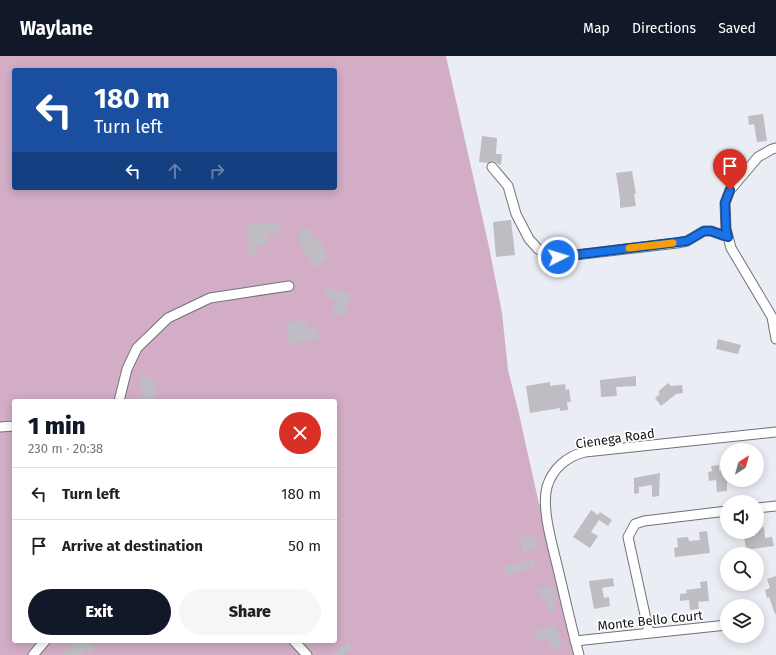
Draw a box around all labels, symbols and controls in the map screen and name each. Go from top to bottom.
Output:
text: Waylane [20,17,93,40]
text: Map [583,20,610,37]
text: Directions [632,20,696,37]
text: Saved [718,20,756,37]
text: 180 m [94,82,170,115]
icon: left [28,84,80,136]
text: Turn left [94,116,163,138]
pin [713,149,747,190]
icon: arrive [719,155,741,177]
icon: left [122,160,144,182]
icon: ahead [164,160,186,182]
icon: right [206,160,228,182]
position arrow [537,236,579,278]
text: 1 min [28,412,86,440]
button: close [279,412,321,454]
street label: Cienega Road [575,426,656,451]
text: 230 m · 20:38 [28,441,103,456]
north arrow [720,443,764,487]
map controls [720,443,764,643]
icon: left [28,483,50,505]
text: Turn left [62,485,120,503]
text: 180 m [281,485,321,503]
button: sound [720,495,764,539]
icon: arrive [28,535,50,557]
text: Arrive at destination [62,537,203,555]
text: 50 m [288,537,321,555]
button: search [720,547,764,591]
button: Exit [28,589,171,635]
button: Share [179,589,321,635]
button: layers [720,599,764,643]
street label: Monte Bello Court [597,607,704,633]

